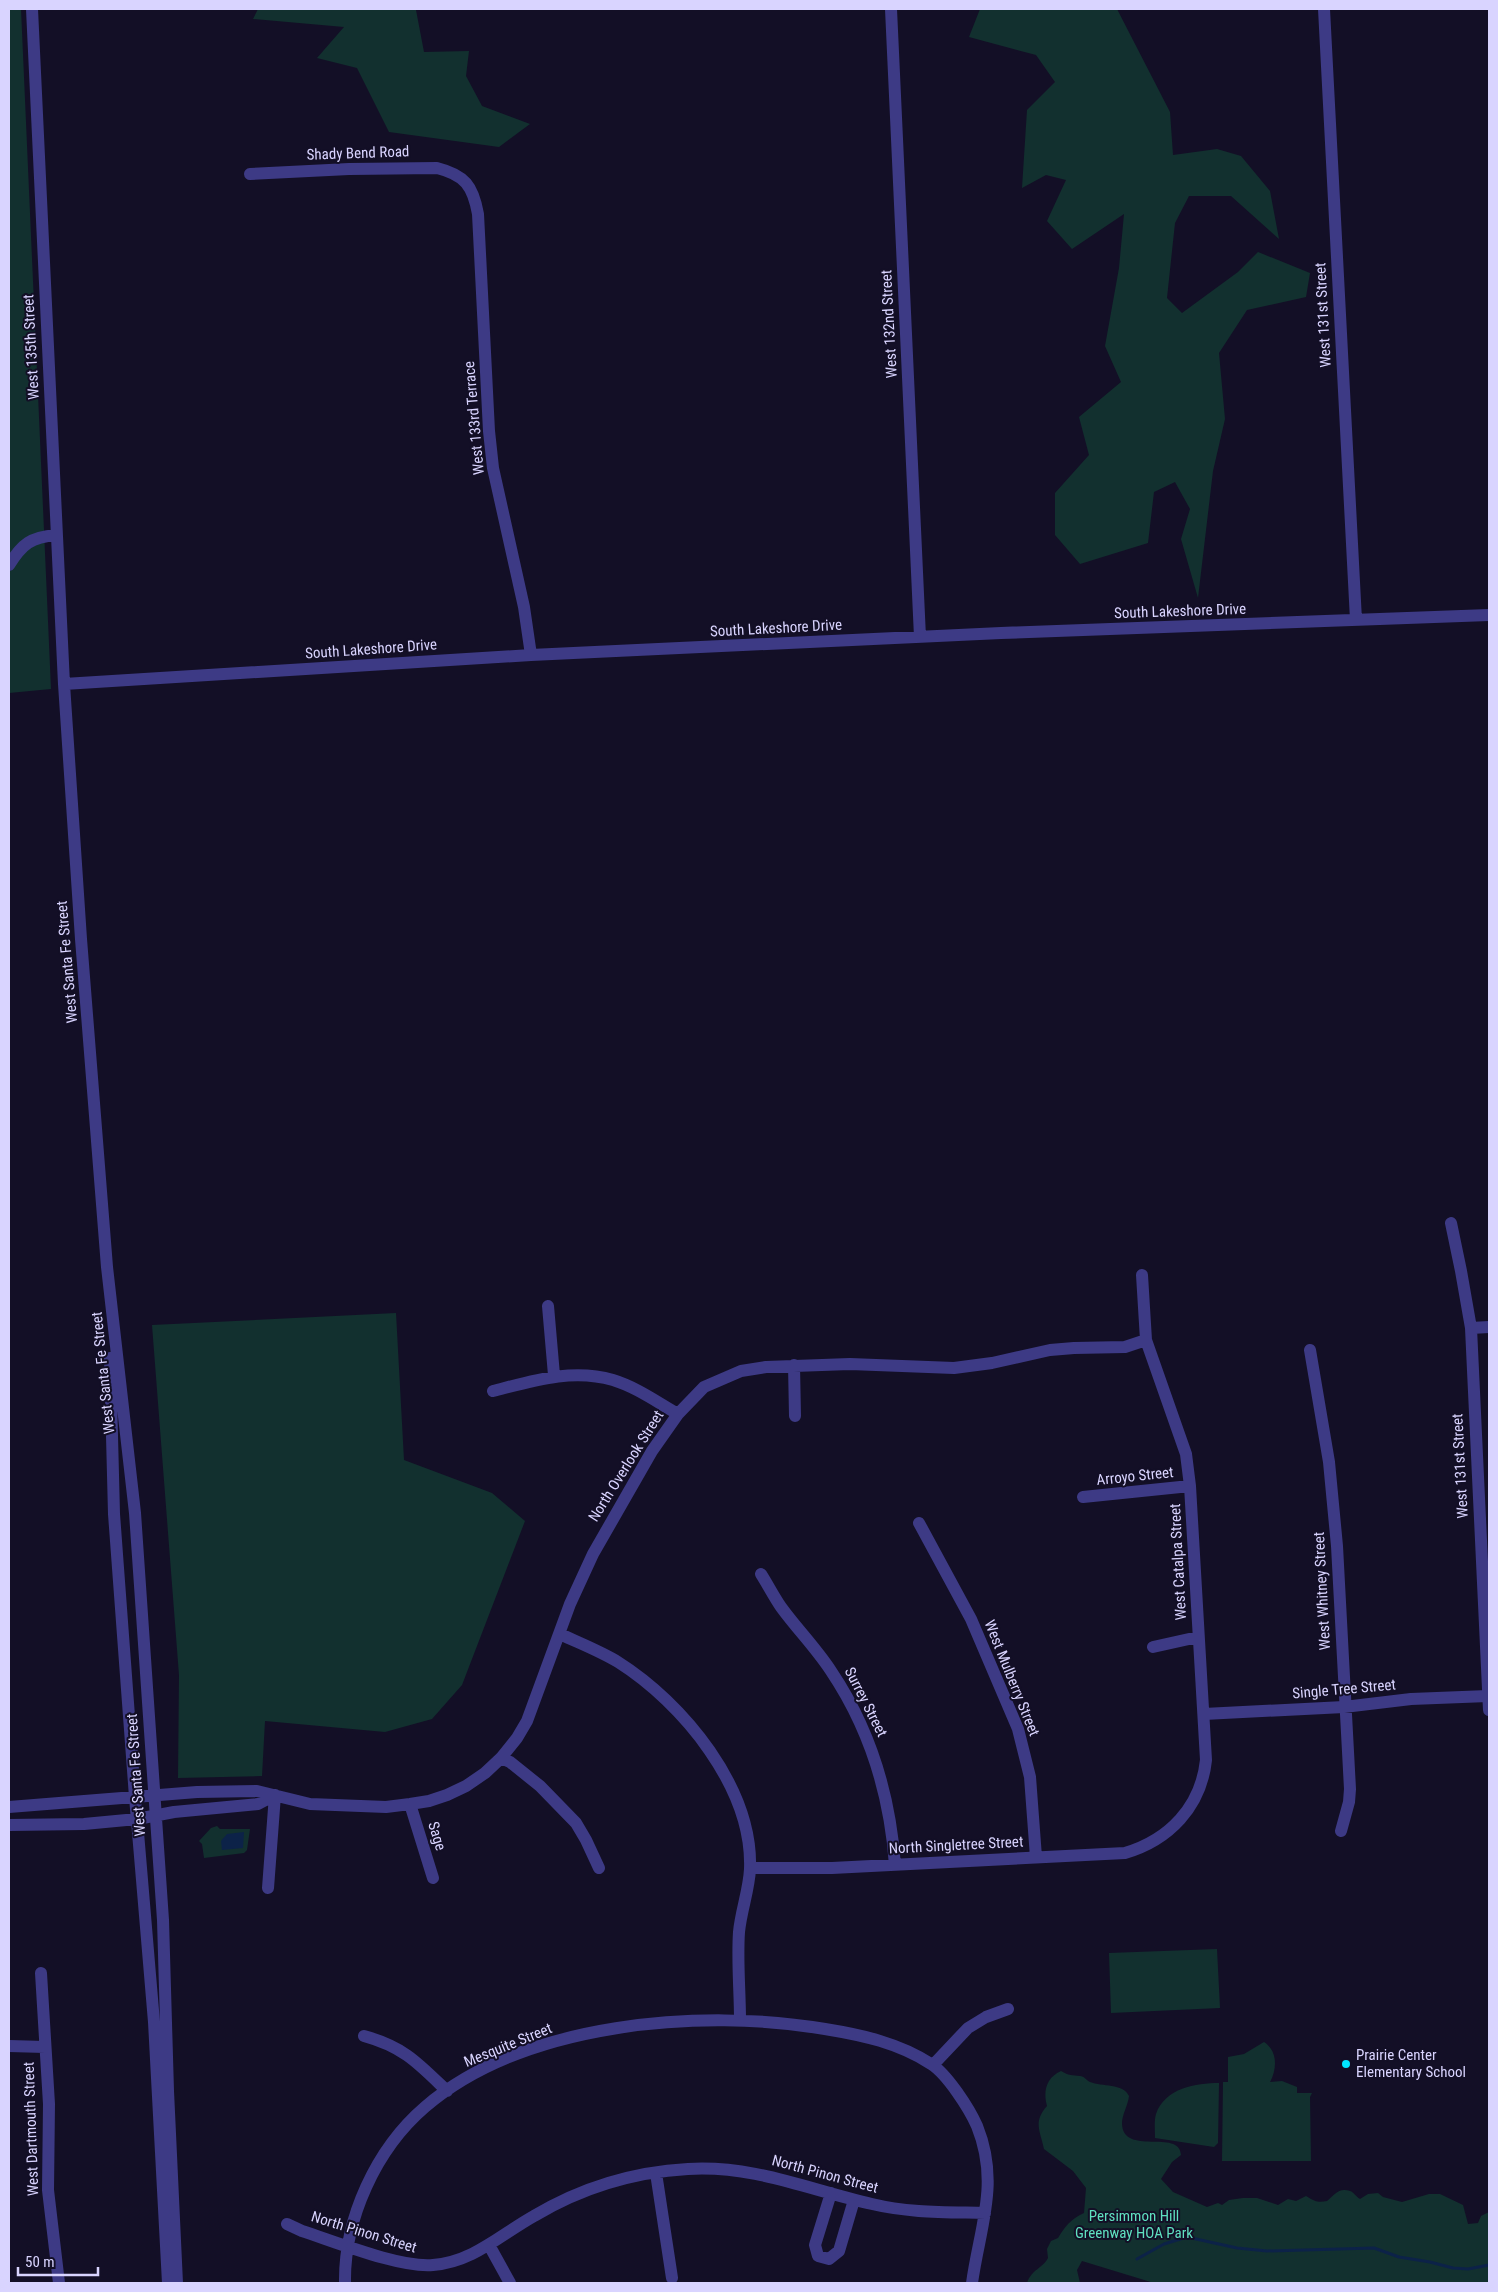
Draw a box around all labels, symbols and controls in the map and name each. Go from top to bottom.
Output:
street label: Shady Bend Road [306,142,410,164]
street label: West 131st Street [1311,262,1335,368]
street label: West 132nd Street [877,269,901,379]
street label: West 135th Street [19,294,43,400]
street label: West 133rd Terrace [460,360,488,476]
street label: South Lakeshore Drive [1114,600,1246,622]
street label: South Lakeshore Drive [710,616,842,640]
street label: South Lakeshore Drive [304,635,438,663]
street label: West Santa Fe Street [53,900,81,1024]
street label: West Santa Fe Street [88,1311,118,1435]
street label: North Overlook Street [585,1407,667,1525]
street label: West 131st Street [1448,1413,1472,1519]
street label: Arroyo Street [1096,1463,1174,1489]
street label: West Catalpa Street [1166,1503,1190,1621]
street label: West Whitney Street [1310,1531,1334,1651]
street label: West Mulberry Street [981,1617,1043,1739]
street label: Surrey Street [841,1664,891,1740]
street label: Single Tree Street [1291,1676,1397,1702]
street label: West Santa Fe Street [123,1713,149,1837]
street label: Sage [424,1819,450,1853]
street label: North Singletree Street [888,1832,1024,1858]
street label: Mesquite Street [461,2019,555,2071]
place label: Prairie Center Elementary School [1356,2046,1466,2081]
marker: Prairie Center Elementary School [1340,2058,1352,2070]
street label: West Dartmouth Street [20,2062,42,2196]
street label: North Pinon Street [770,2151,880,2197]
street label: North Pinon Street [309,2207,419,2257]
park label: Persimmon Hill Greenway HOA Park [1075,2207,1193,2242]
scale bar [18,2244,98,2276]
text: 50 m [25,2253,55,2271]

